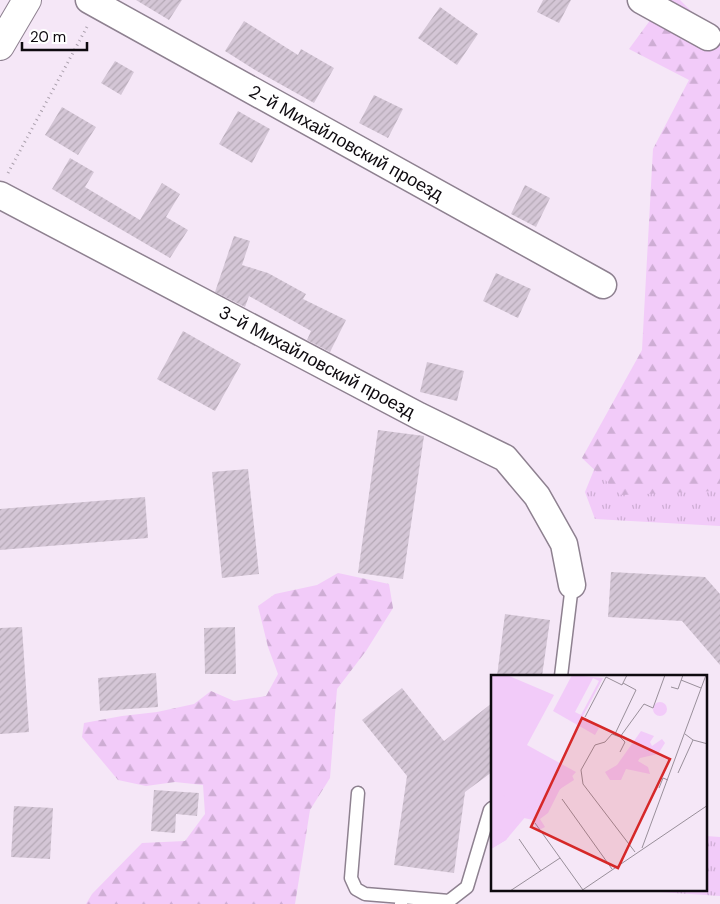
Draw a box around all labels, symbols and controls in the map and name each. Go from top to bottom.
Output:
scale bar [22,20,88,52]
text: 20 m [30,27,66,47]
street label: 2-й Михайловский проезд [245,80,448,207]
street label: 3-й Михайловский проезд [215,300,420,424]
inset map [491,675,708,892]

